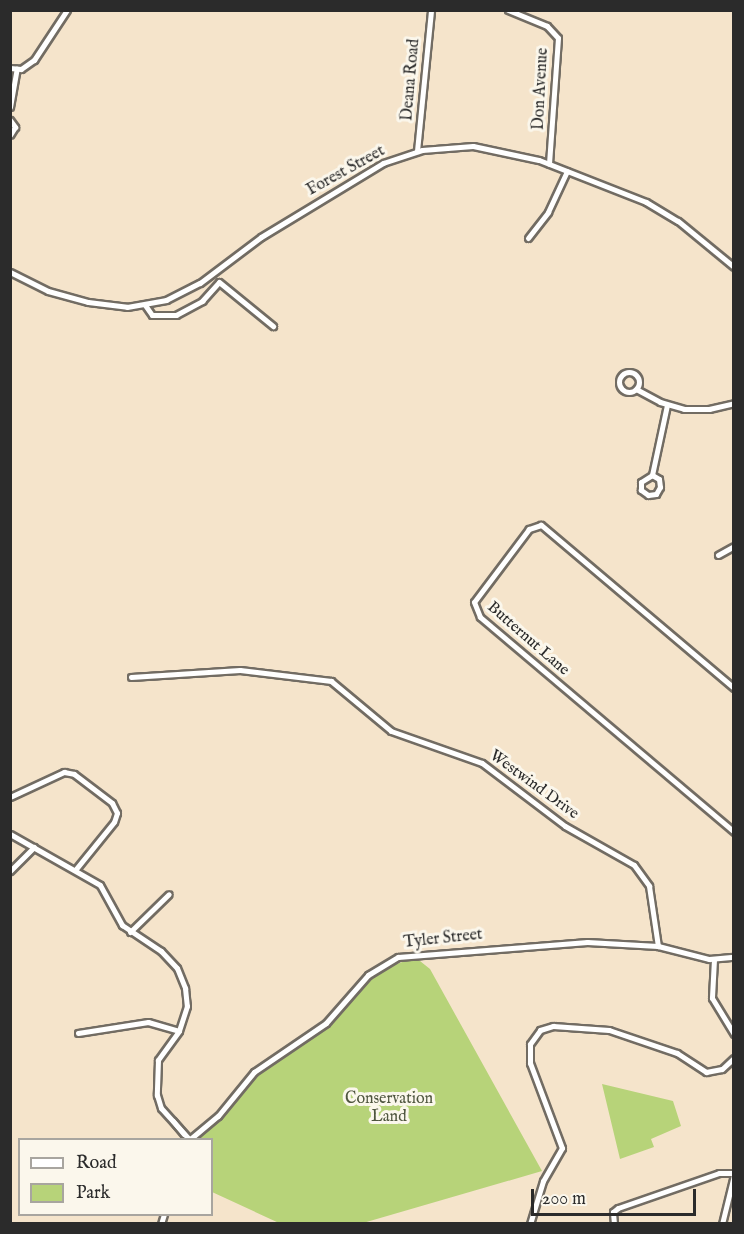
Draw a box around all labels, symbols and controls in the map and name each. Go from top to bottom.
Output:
street label: Deana Road [398,38,424,122]
street label: Don Avenue [529,47,553,131]
street label: Forest Street [304,142,388,200]
street label: Butternut Lane [483,598,573,680]
street label: Westwind Drive [486,746,582,824]
street label: Tyler Street [403,925,483,953]
park label: Conservation Land [345,1089,433,1127]
legend [18,1138,213,1216]
text: Road [76,1152,117,1175]
scale bar [534,1177,699,1215]
text: Park [76,1182,110,1205]
text: 200 m [542,1188,586,1211]

